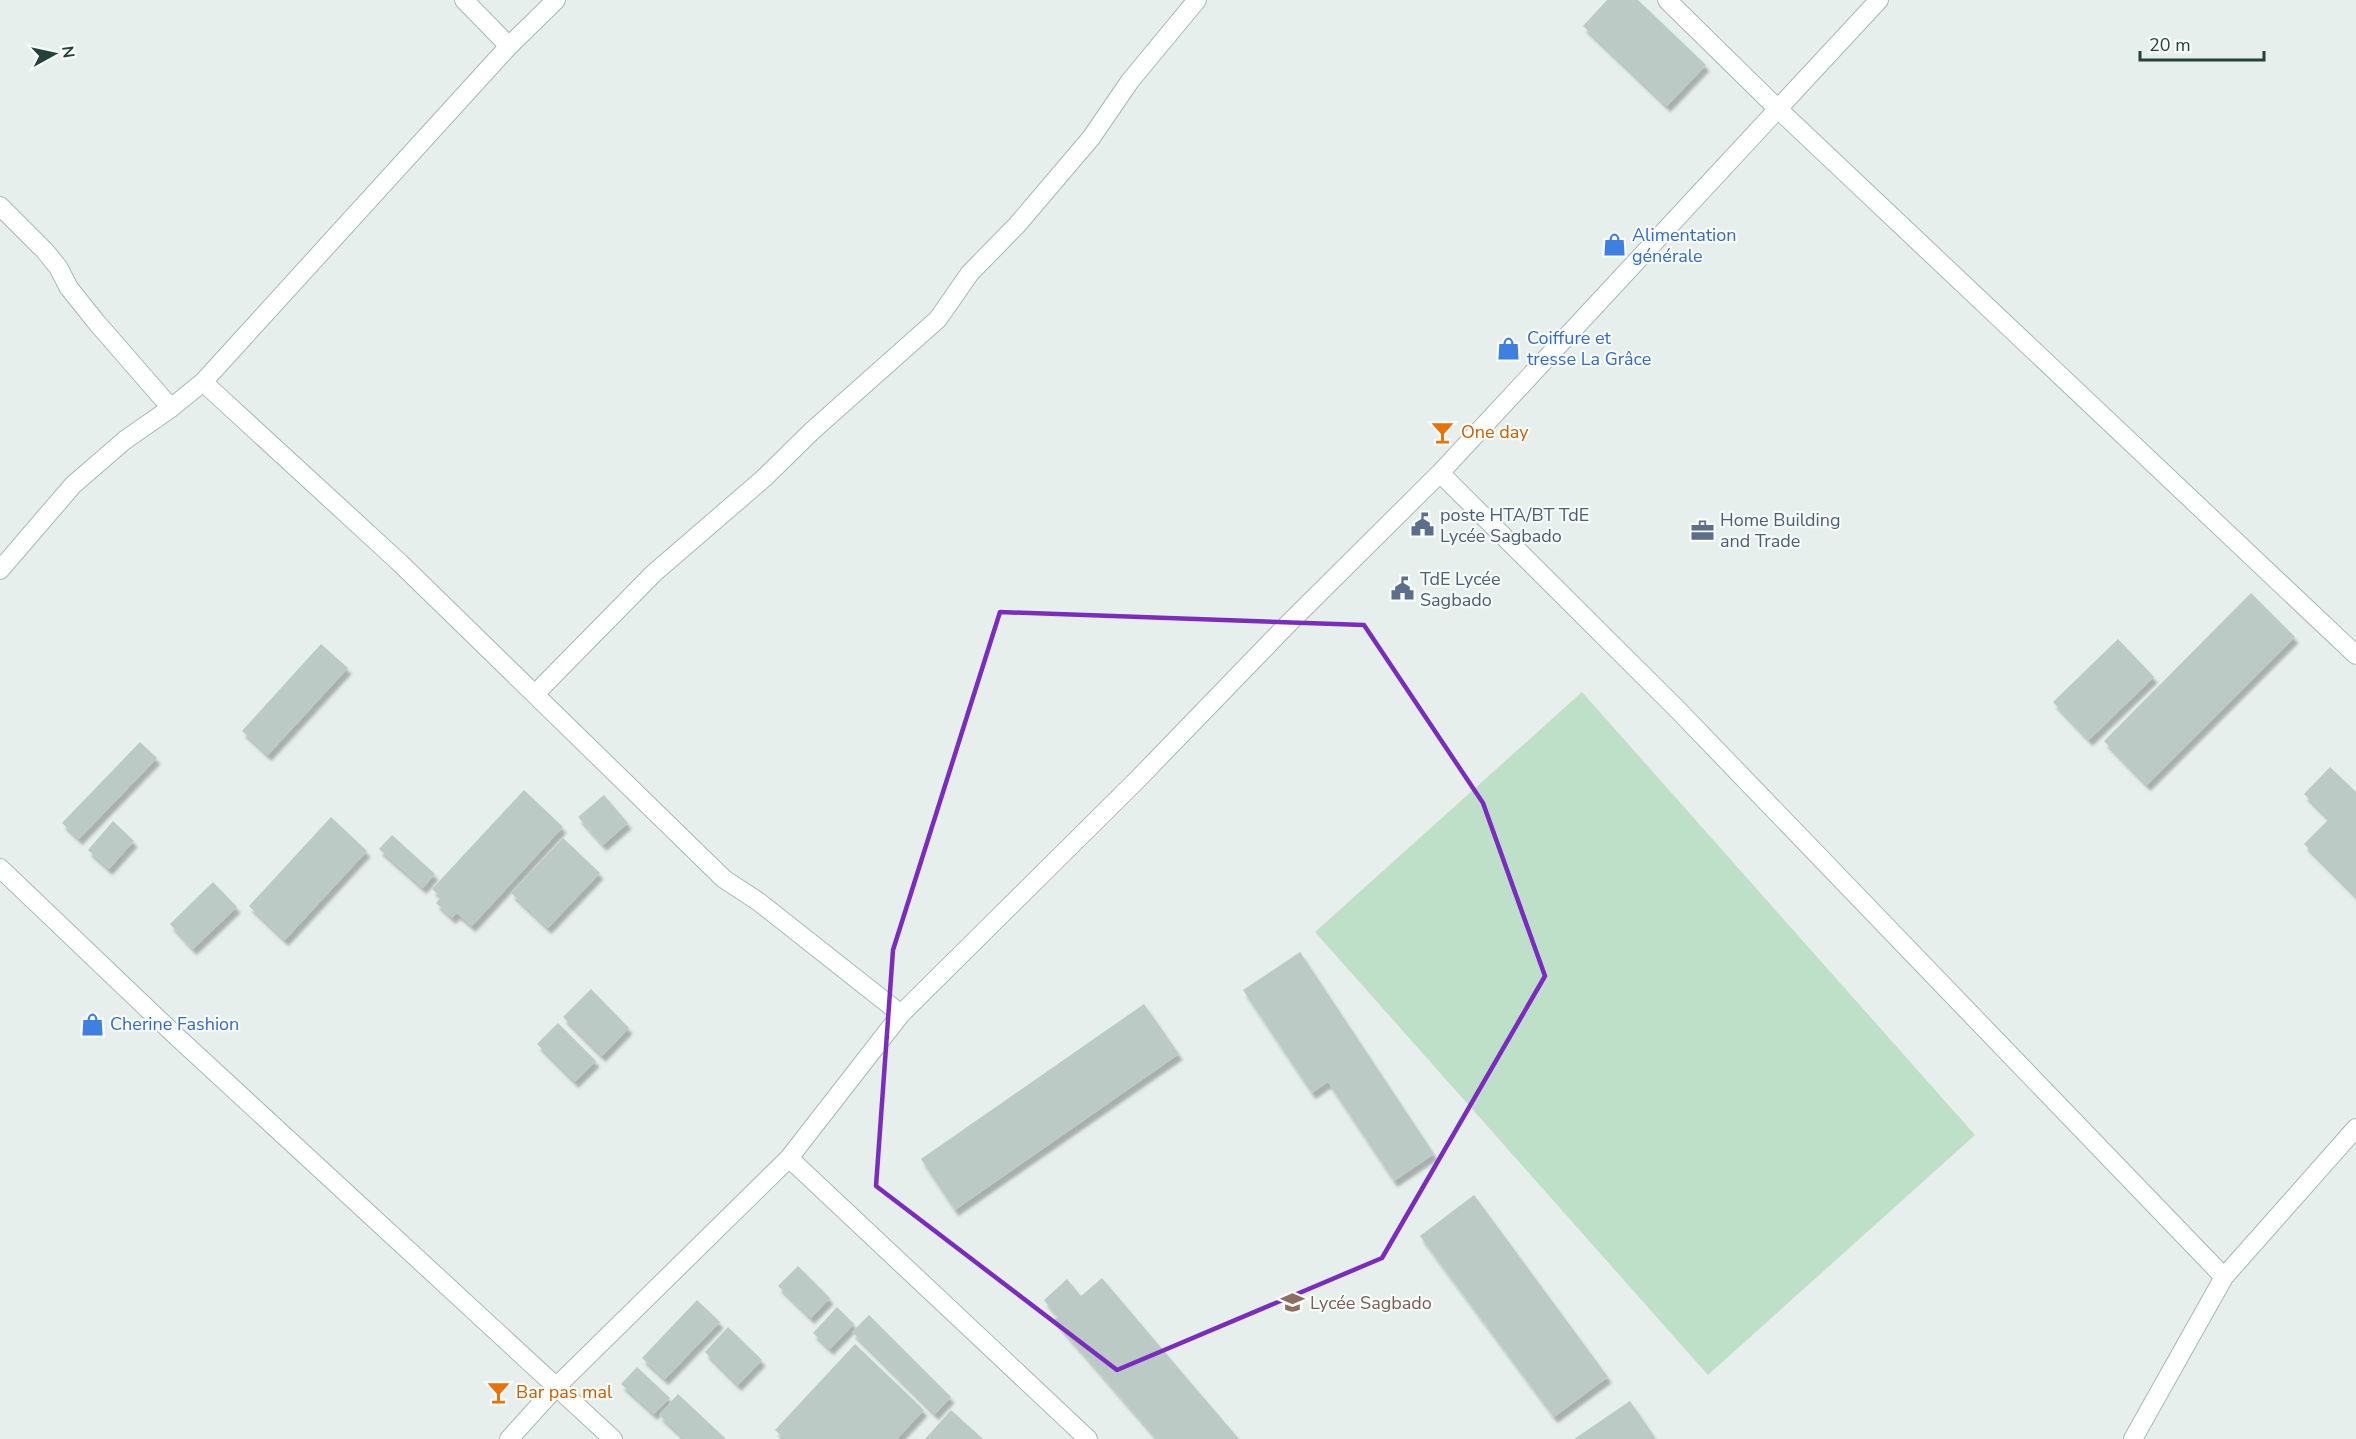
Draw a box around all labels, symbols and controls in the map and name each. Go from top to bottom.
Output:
north arrow [24,24,84,84]
scale bar [2140,24,2264,62]
text: 20 m [2149,33,2191,57]
text: N [56,45,80,60]
place label: Alimentation générale [1632,223,1736,268]
shop icon: Alimentation générale [1601,232,1627,258]
place label: Coiffure et tresse La Grâce [1527,326,1651,371]
shop icon: Coiffure et tresse La Grâce [1496,335,1522,361]
bar icon: One day [1430,419,1456,445]
place label: One day [1461,420,1529,444]
place label: poste HTA/BT TdE Lycée Sagbado [1440,503,1589,548]
place label: Home Building and Trade [1720,508,1840,553]
public building icon: poste HTA/BT TdE Lycée Sagbado [1409,512,1435,538]
office icon: Home Building and Trade [1689,517,1715,543]
place label: TdE Lycée Sagbado [1420,567,1501,612]
public building icon: TdE Lycée Sagbado [1389,576,1415,602]
shop icon: Cherine Fashion [79,1011,105,1037]
place label: Cherine Fashion [110,1012,239,1036]
school or university icon: Lycée Sagbado [1279,1290,1305,1316]
place label: Lycée Sagbado [1310,1291,1432,1315]
bar icon: Bar pas mal [485,1379,511,1405]
place label: Bar pas mal [516,1380,613,1404]

